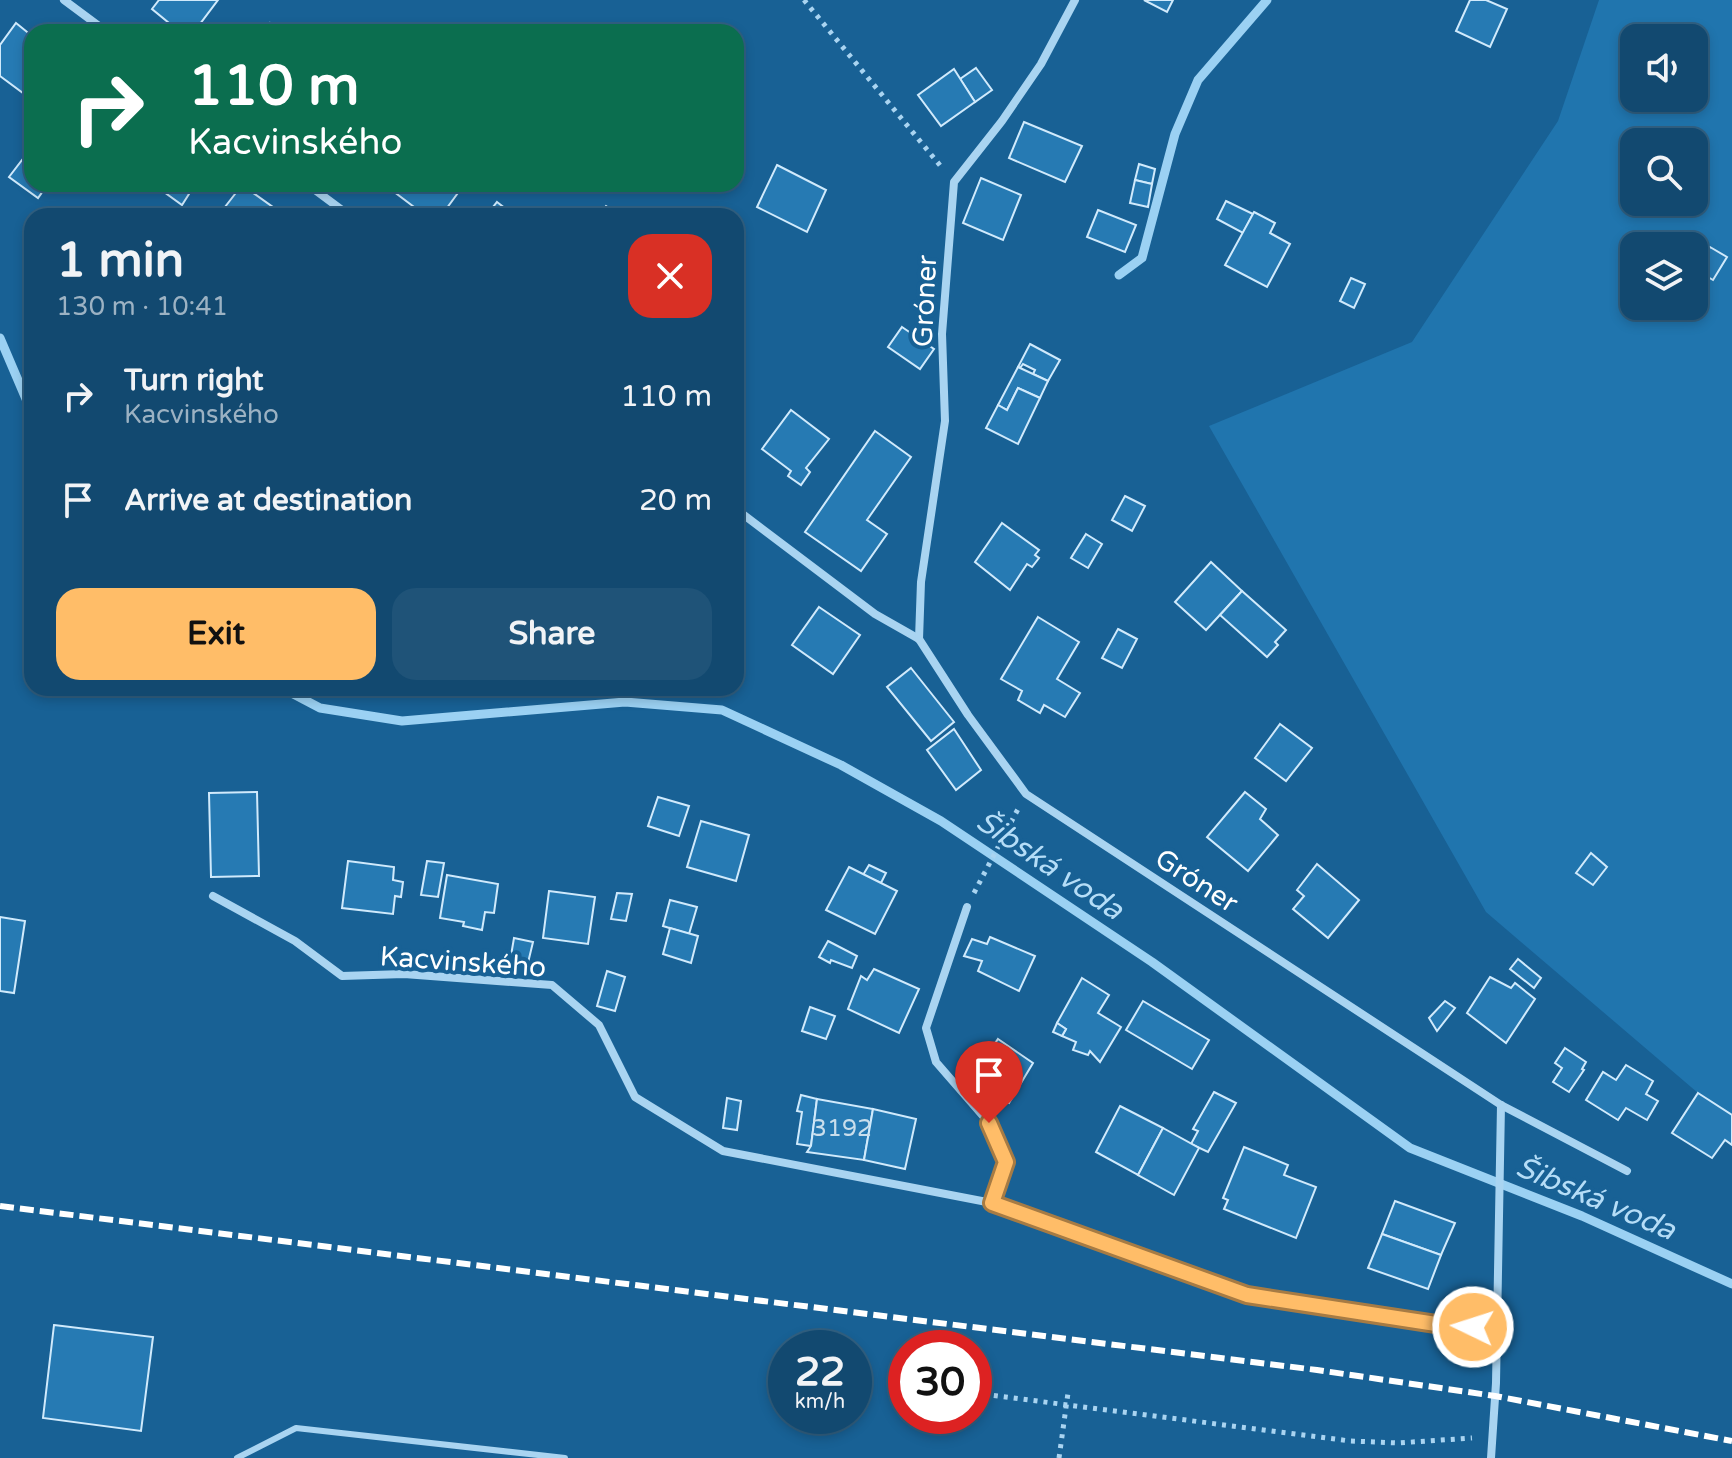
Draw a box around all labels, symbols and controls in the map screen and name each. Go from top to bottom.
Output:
map controls [1620,24,1708,320]
button: sound [1620,24,1708,112]
text: 110 m [188,53,359,120]
icon: right [56,56,160,160]
text: Kacvinského [188,121,402,164]
button: search [1620,128,1708,216]
text: 1 min [56,232,184,290]
button: layers [1620,232,1708,320]
button: close [628,234,712,318]
street label: Gróner [906,254,944,348]
text: 130 m · 10:41 [56,291,228,322]
text: Turn right [124,362,264,399]
icon: right [56,374,100,418]
text: 110 m [620,378,712,415]
text: Kacvinského [124,399,279,430]
icon: arrive [56,478,100,522]
text: Arrive at destination [124,482,412,519]
text: 20 m [639,482,712,519]
button: Exit [56,588,376,680]
button: Share [392,588,712,680]
water label: Šibská voda [969,803,1131,929]
street label: Gróner [1149,841,1245,920]
street label: Kacvinského [379,939,547,985]
pin [955,1041,1023,1123]
icon: arrive [967,1053,1011,1097]
house number: 3192 [812,1114,872,1143]
water label: Šibská voda [1511,1148,1682,1249]
position arrow [1431,1285,1515,1369]
speed limit sign: 30 [888,1330,992,1434]
text: 22 [795,1348,845,1396]
text: km/h [795,1390,845,1414]

